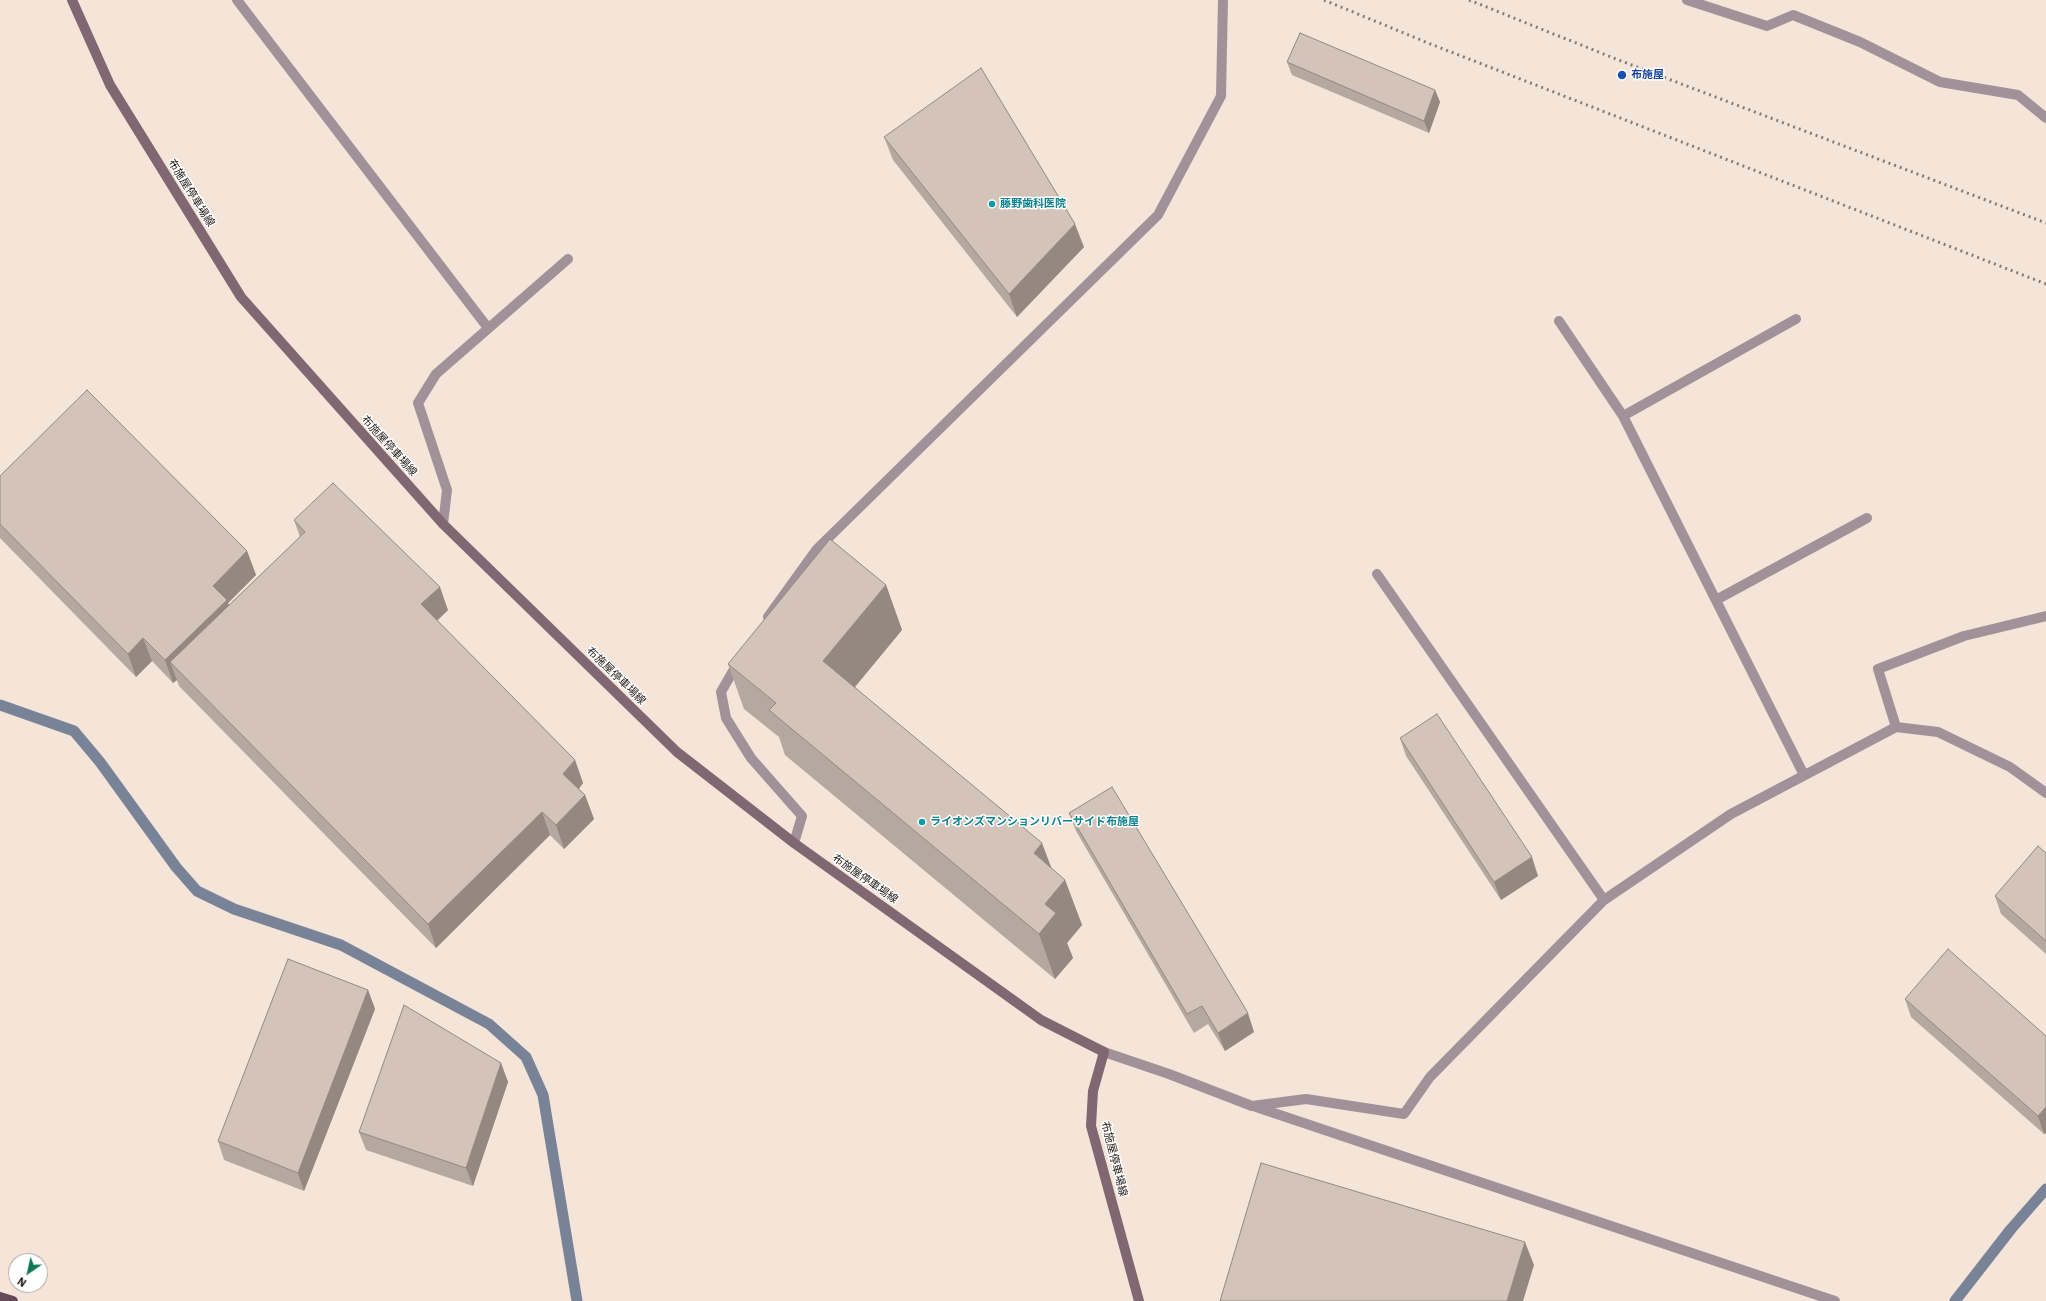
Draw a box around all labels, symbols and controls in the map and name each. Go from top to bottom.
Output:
place label: 布施屋 [1631,68,1664,82]
marker: 布施屋 [1616,69,1628,81]
street label: 布施屋停車場線 [165,157,217,229]
place label: 藤野歯科医院 [1000,197,1066,211]
marker: 藤野歯科医院 [987,199,997,209]
street label: 布施屋停車場線 [358,413,420,479]
street label: 布施屋停車場線 [584,645,648,707]
place label: ライオンズマンションリバーサイド布施屋 [930,815,1139,829]
marker: ライオンズマンションリバーサイド布施屋 [917,817,927,827]
street label: 布施屋停車場線 [830,852,900,906]
street label: 布施屋停車場線 [1098,1120,1130,1198]
north arrow [8,1253,48,1293]
text: N [15,1274,29,1290]

